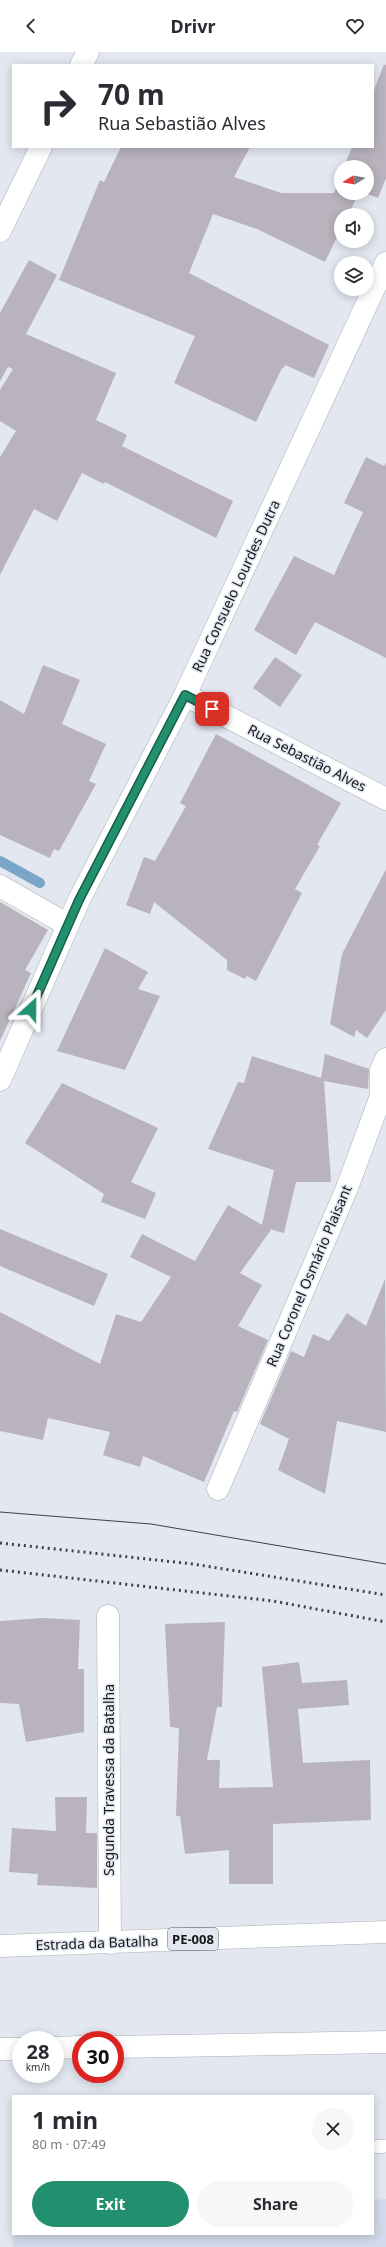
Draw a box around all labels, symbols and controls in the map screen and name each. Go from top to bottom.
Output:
text: Drivr [171,14,215,38]
icon: back [20,15,42,37]
icon: heart [344,15,366,37]
text: 70 m [98,75,165,113]
icon: right [32,80,84,132]
text: Rua Sebastião Alves [98,111,266,135]
north arrow [334,160,374,200]
map controls [334,160,374,296]
button: sound [334,208,374,248]
button: layers [334,256,374,296]
street label: Rua Consuelo Lourdes Dutra [187,497,284,675]
pin [195,692,229,726]
icon: arrive [201,698,223,720]
street label: Rua Sebastião Alves [245,719,370,796]
position arrow [10,988,52,1030]
street label: Rua Coronel Osmário Plaisant [262,1182,356,1370]
street label: Segunda Travessa da Batalha [99,1684,118,1876]
road number: PE-008 [168,1928,218,1950]
street label: Estrada da Batalha [35,1931,159,1954]
speed limit sign: 30 [72,2031,124,2083]
text: 28 [27,2038,49,2065]
text: km/h [26,2060,50,2074]
text: 1 min [32,2103,98,2136]
button: close [312,2108,354,2150]
text: 80 m · 07:49 [32,2135,106,2153]
button: Exit [32,2181,189,2227]
button: Share [197,2181,354,2227]

